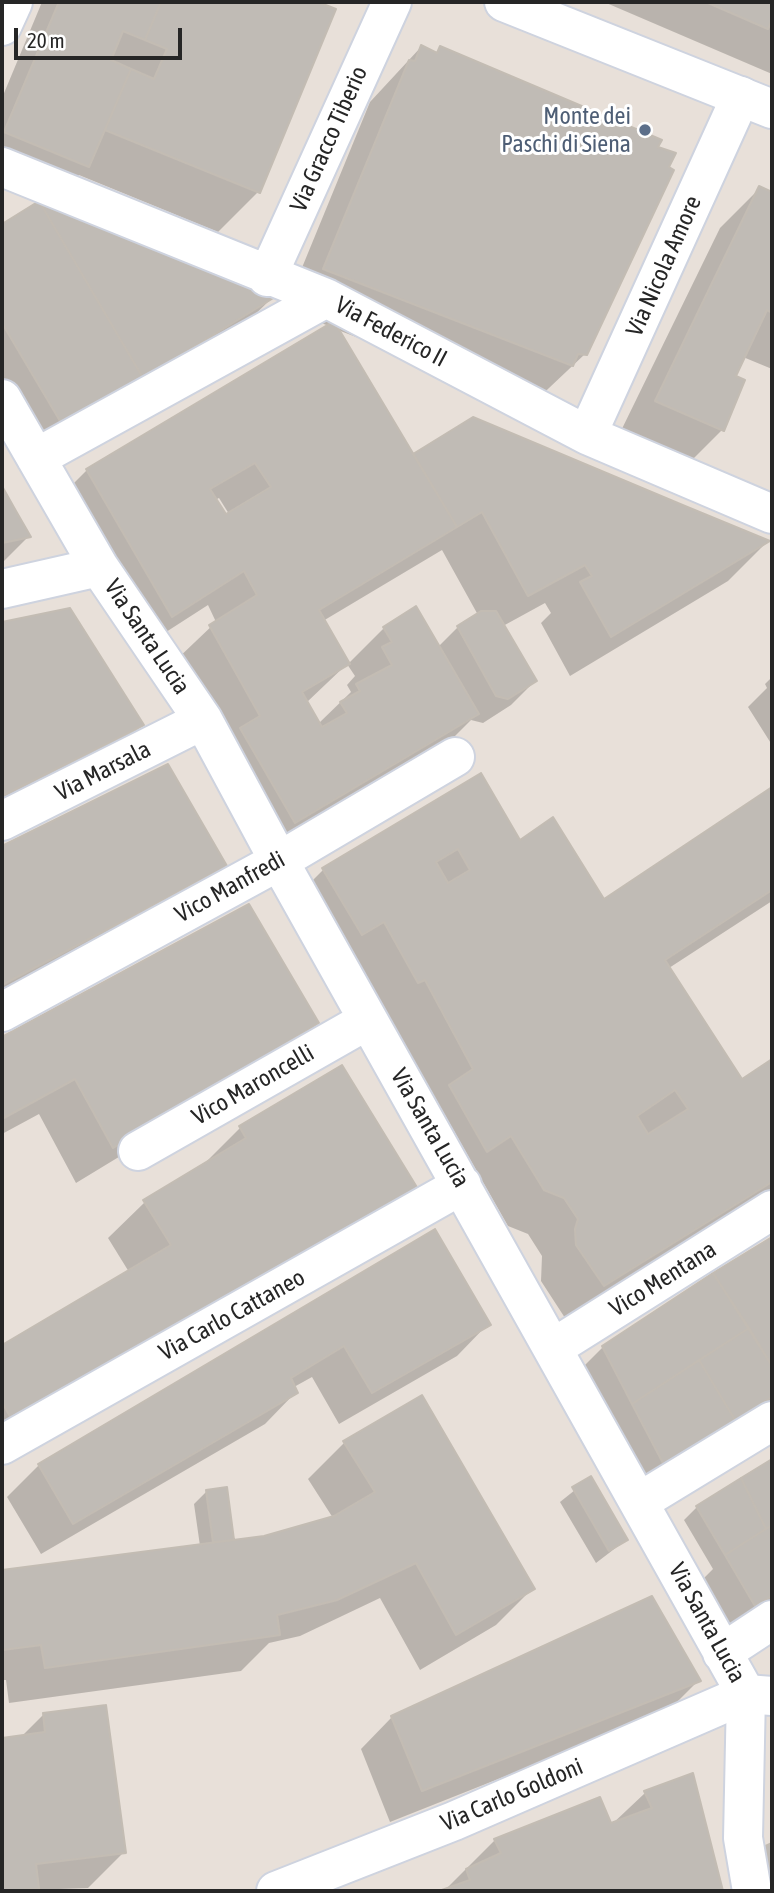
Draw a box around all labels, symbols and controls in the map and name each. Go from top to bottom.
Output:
scale bar [18,14,186,58]
text: 20 m [27,28,65,52]
street label: Via Gracco Tiberio [284,62,374,216]
place label: Monte dei Paschi di Siena [501,102,631,158]
marker: Monte dei Paschi di Siena [637,122,653,138]
street label: Via Nicola Amore [620,191,708,341]
street label: Via Federico II [330,291,452,373]
street label: Via Santa Lucia [98,574,196,700]
street label: Via Marsala [50,735,156,807]
street label: Vico Manfredi [170,845,290,929]
street label: Vico Maroncelli [187,1039,319,1131]
street label: Via Santa Lucia [384,1063,476,1193]
street label: Vico Mentana [604,1235,722,1323]
street label: Via Carlo Cattaneo [154,1263,310,1367]
street label: Via Santa Lucia [662,1558,752,1688]
street label: Via Carlo Goldoni [437,1752,587,1838]

